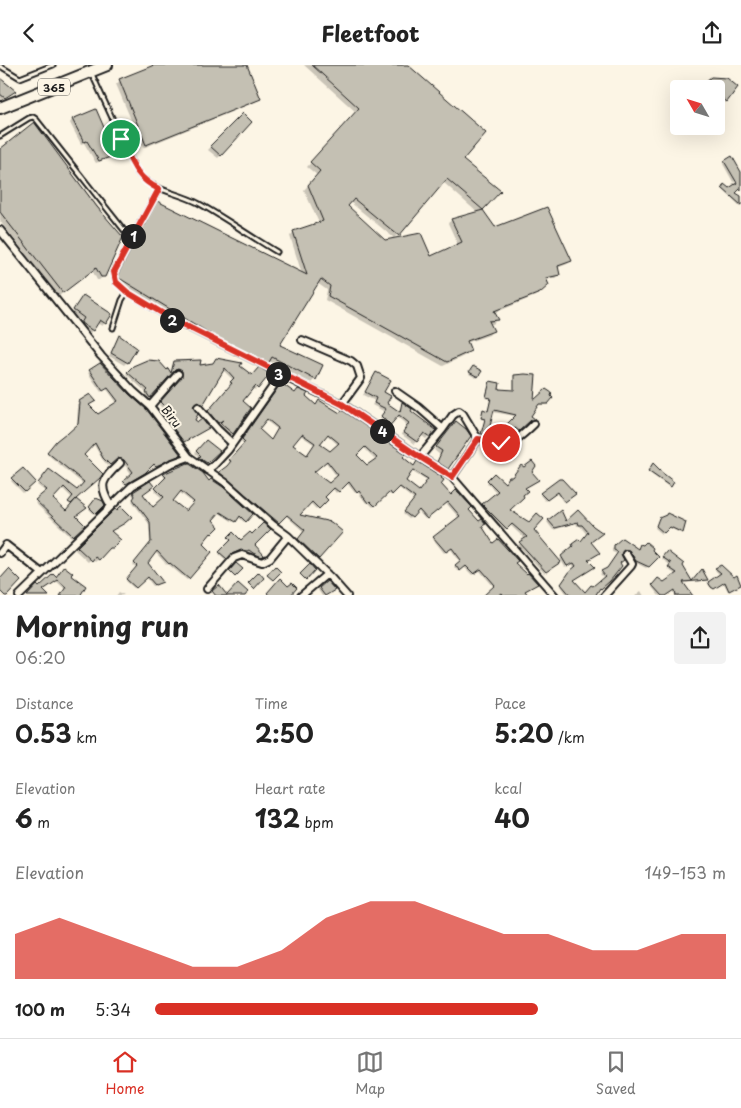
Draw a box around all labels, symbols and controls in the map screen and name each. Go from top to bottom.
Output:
text: Fleetfoot [321,16,420,49]
icon: back [15,19,43,47]
icon: share [698,19,726,47]
road number: 365 [38,79,70,96]
north arrow [670,80,725,135]
map controls [670,80,725,135]
pin [100,118,142,160]
icon: arrive [107,125,135,153]
pin: 1 [120,223,146,249]
text: 1 [130,226,137,247]
pin: 2 [160,307,184,333]
text: 2 [168,310,177,331]
pin: 3 [266,361,290,387]
text: 3 [274,364,283,385]
street label: Biru [158,401,186,431]
pin: 4 [370,419,394,443]
text: 4 [378,421,387,442]
pin [480,422,522,464]
icon: check [487,429,515,457]
text: Morning run [15,604,189,647]
button: share [674,612,726,664]
text: 06:20 [15,645,65,669]
text: Distance [15,693,74,714]
text: Time [255,693,288,714]
text: Pace [494,693,526,714]
text: 0.53 [15,714,72,752]
text: 2:50 [255,714,314,752]
text: 5:20 [494,714,553,752]
text: km [72,727,97,748]
text: /km [553,727,585,748]
text: Elevation [15,778,75,799]
text: Heart rate [255,778,325,799]
text: kcal [494,778,522,799]
text: 6 [15,799,33,837]
text: 132 [255,799,300,837]
text: 40 [494,799,530,837]
text: m [33,812,50,833]
text: bpm [300,812,334,833]
text: Elevation [15,860,84,884]
text: 149–153 m [645,860,726,884]
text: 100 m [15,997,65,1021]
text: 5:34 [95,997,131,1021]
tab: Home [105,1048,144,1099]
tab: Map [355,1048,385,1099]
tab: Saved [596,1048,636,1099]

